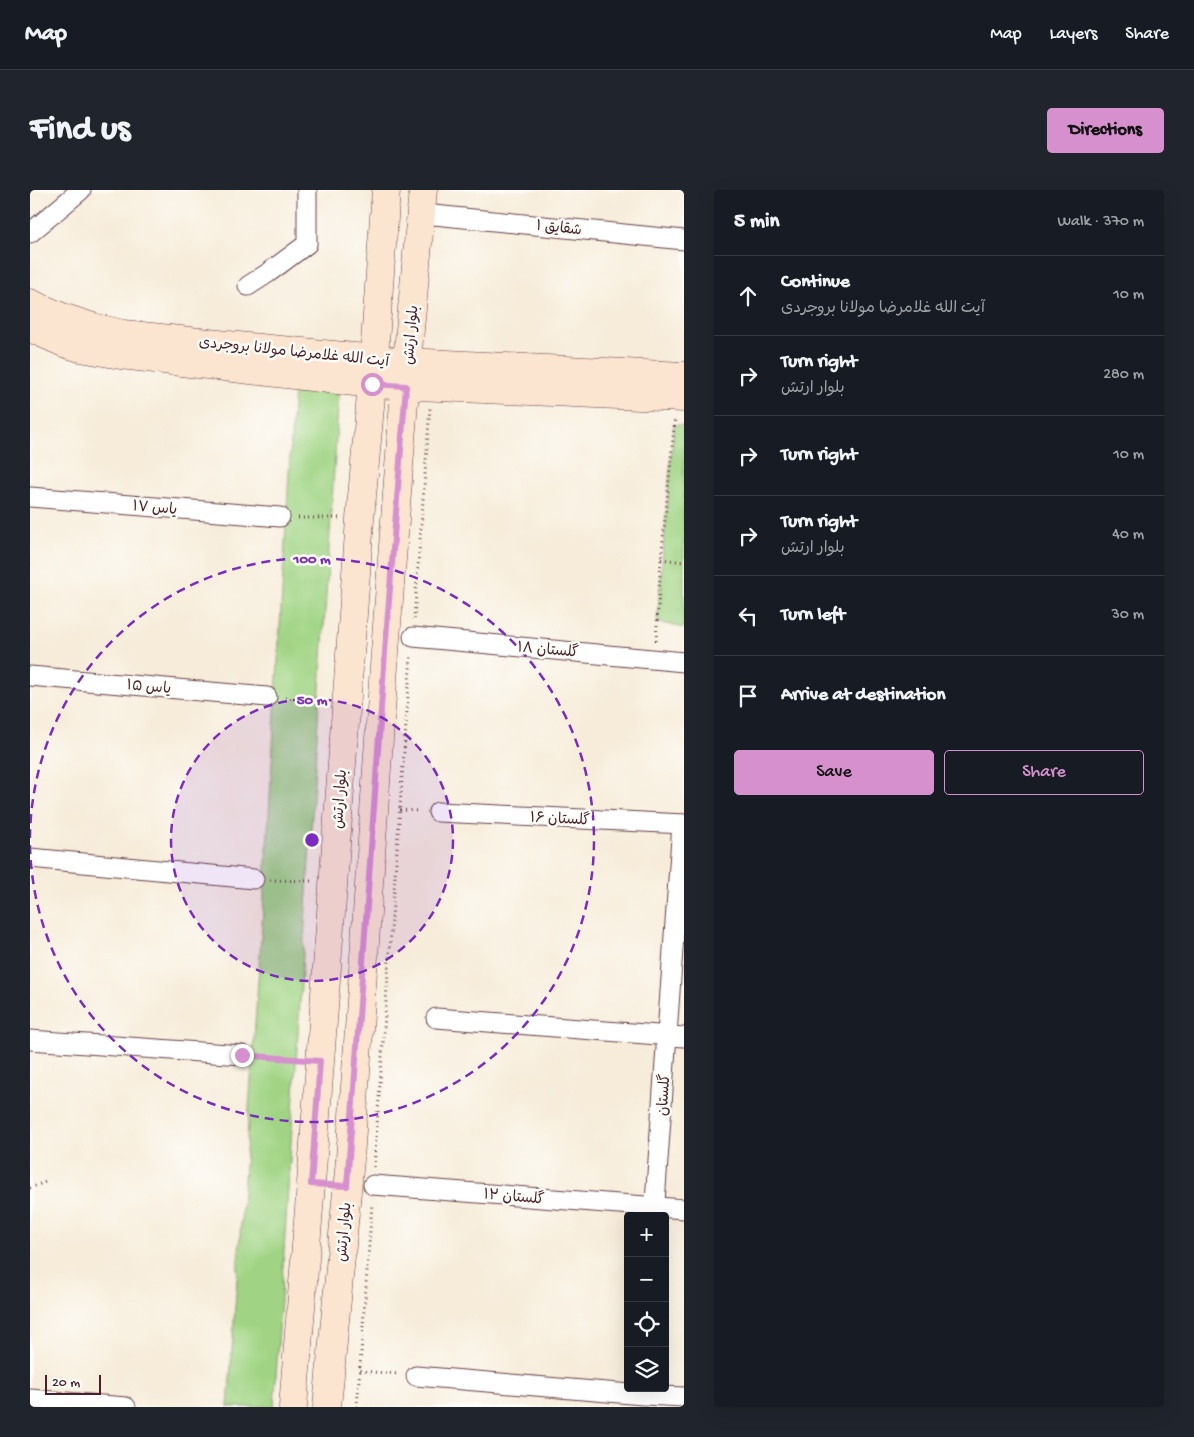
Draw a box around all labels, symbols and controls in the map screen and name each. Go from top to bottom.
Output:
text: Map [25,20,67,49]
text: Map [990,24,1022,45]
text: Layers [1050,24,1097,45]
text: Share [1125,24,1169,45]
button: Directions [1047,108,1164,153]
text: Find us [30,110,130,151]
text: 5 min [734,210,779,235]
text: Walk · 370 m [1057,213,1144,232]
street label: شقایق ۱ [535,218,583,240]
text: Continue [781,271,850,294]
icon: ahead [734,282,762,310]
text: 10 m [1113,286,1144,305]
text: آیت الله غلامرضا مولانا بروجردی [781,300,985,319]
street label: بلوار ارتش [400,305,424,366]
street label: آیت الله غلامرضا مولانا بروجردی [198,333,391,372]
text: Turn right [781,351,857,374]
icon: right [734,362,762,390]
text: 280 m [1103,366,1144,385]
route start [361,373,384,396]
text: بلوار ارتش [781,380,845,399]
icon: right [734,442,762,470]
text: Turn right [781,444,857,467]
text: 10 m [1113,446,1144,465]
street label: یاس ۱۷ [132,498,178,520]
text: Turn right [781,511,857,534]
icon: right [734,522,762,550]
text: 40 m [1112,526,1144,545]
text: بلوار ارتش [781,540,845,559]
text: 100 m [292,551,331,569]
icon: left [734,602,762,630]
text: Turn left [781,604,845,627]
text: 30 m [1111,606,1144,625]
street label: گلستان ۱۸ [516,637,579,663]
street label: یاس ۱۵ [126,677,172,699]
icon: arrive [734,682,762,710]
text: Arrive at destination [781,684,945,707]
text: 50 m [297,692,328,710]
button: Save [734,750,934,795]
button: Share [944,750,1144,795]
street label: بلوار ارتش [330,769,352,829]
street label: گلستان ۱۶ [529,807,590,831]
centre of rings [303,831,321,849]
route end [231,1044,254,1067]
street label: گلستان [653,1073,675,1117]
street label: گلستان ۱۲ [483,1184,545,1210]
street label: بلوار ارتش [333,1202,357,1263]
map controls [624,1212,669,1392]
button: + [624,1212,669,1257]
button: − [624,1257,669,1302]
button: locate [624,1302,669,1347]
button: layers [624,1347,669,1392]
scale bar [45,1372,101,1395]
text: 20 m [52,1375,80,1392]

